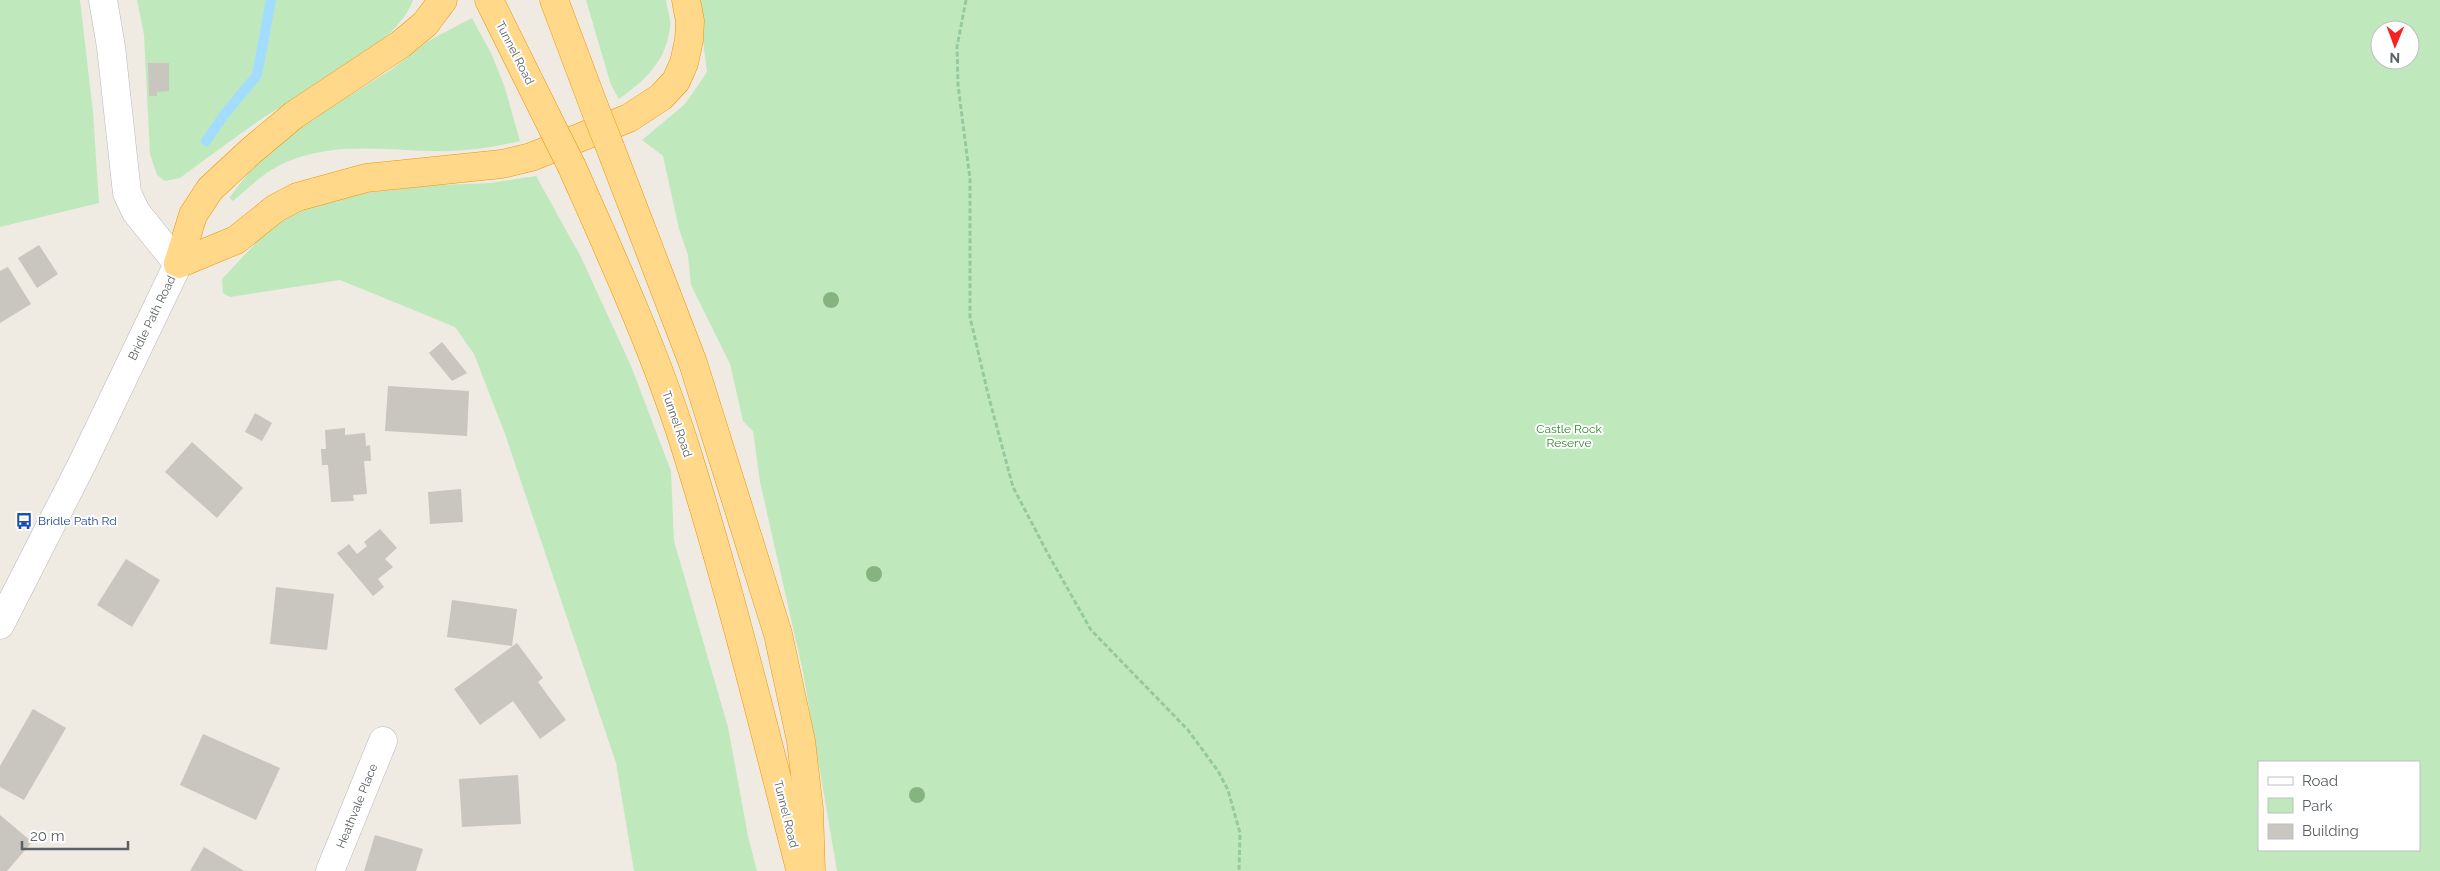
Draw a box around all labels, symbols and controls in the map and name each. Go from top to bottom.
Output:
street label: Tunnel Road [493,19,537,87]
north arrow [2370,20,2420,70]
text: N [2389,50,2400,66]
street label: Bridle Path Road [125,273,179,363]
street label: Tunnel Road [659,389,695,459]
park label: Castle Rock Reserve [1536,422,1602,450]
bus stop icon: Bridle Path Rd [14,511,34,531]
place label: Bridle Path Rd [38,514,117,528]
legend [2258,761,2420,851]
street label: Heathvale Place [334,762,380,850]
text: Road [2302,772,2338,790]
street label: Tunnel Road [771,779,801,849]
text: Park [2302,797,2333,815]
scale bar [22,818,129,850]
text: Building [2302,822,2359,840]
text: 20 m [30,827,65,845]

